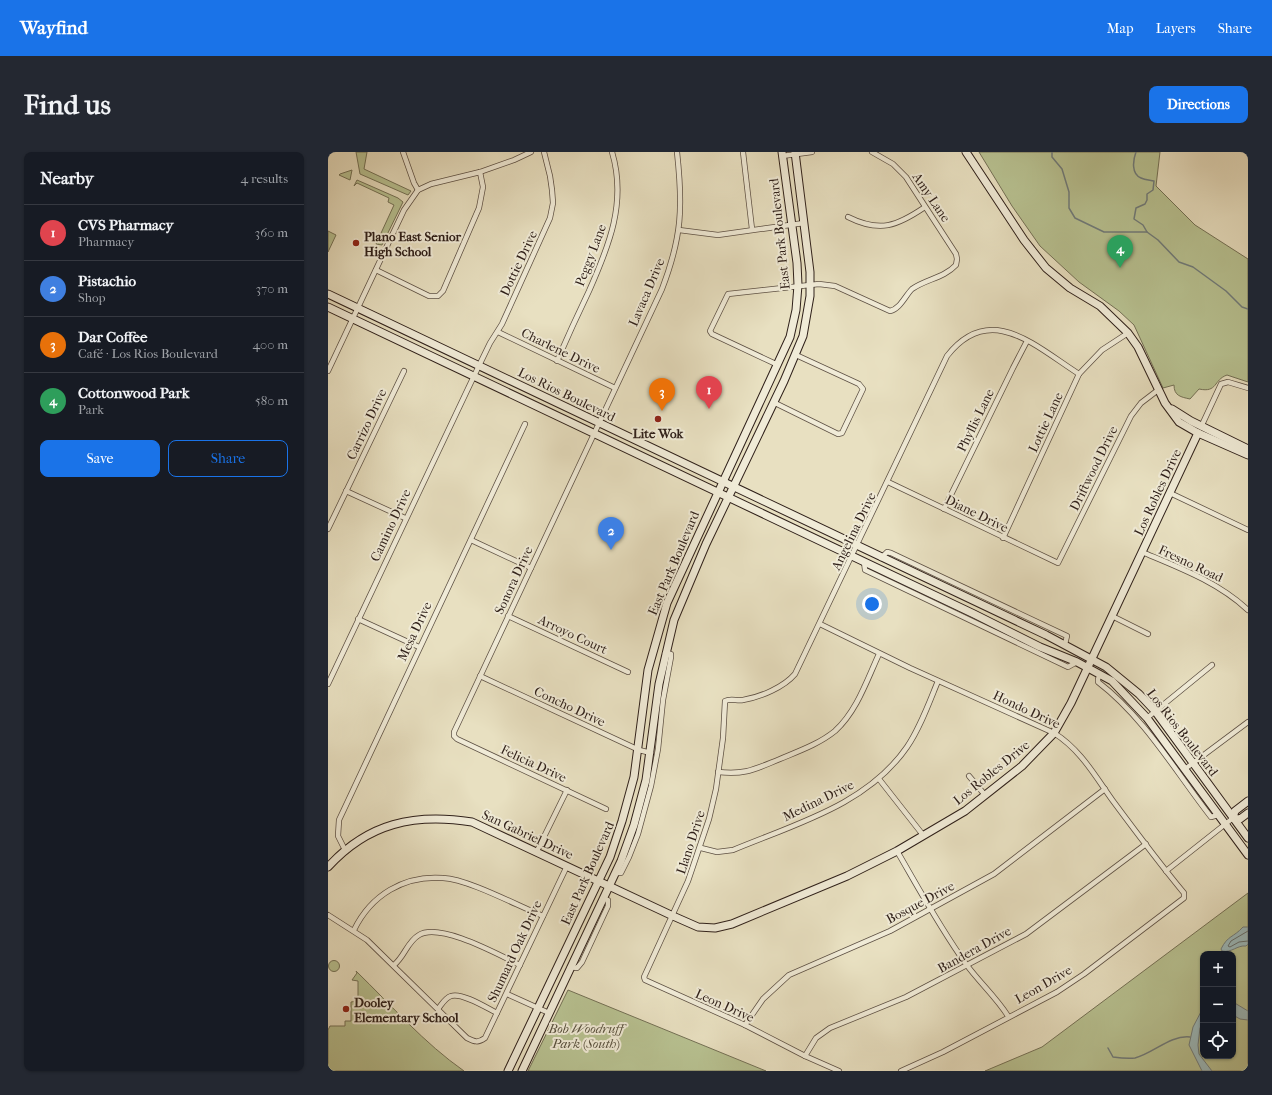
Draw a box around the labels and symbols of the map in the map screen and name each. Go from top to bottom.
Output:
street label: Amy Lane [909,169,954,225]
street label: East Park Boulevard [766,177,793,290]
street label: Peggy Lane [572,221,609,288]
street label: Dottie Drive [497,228,540,298]
place label: Plano East Senior High School [364,229,461,260]
pin: 4 [1107,235,1133,268]
marker: Plano East Senior High School [351,238,361,248]
street label: Lavaca Drive [625,255,668,328]
street label: Charlene Drive [519,325,603,376]
street label: Los Rios Boulevard [516,364,619,425]
pin: 1 [696,376,722,409]
pin: 3 [649,378,675,411]
street label: Carrizo Drive [343,386,390,462]
street label: Phyllis Lane [954,386,997,454]
street label: Lottie Lane [1025,389,1066,455]
marker: Lite Wok [653,414,663,424]
street label: Driftwood Drive [1066,423,1121,513]
place label: Lite Wok [633,426,685,441]
street label: Los Robles Drive [1131,446,1184,538]
street label: Camino Drive [367,486,414,564]
street label: Angelina Drive [828,489,879,574]
street label: Diane Drive [943,492,1011,535]
street label: East Park Boulevard [645,508,703,618]
pin: 2 [598,517,624,550]
street label: Fresno Road [1156,542,1226,585]
street label: Sonora Drive [491,543,536,617]
your location [862,594,882,614]
street label: Mesa Drive [394,599,435,663]
street label: Arroyo Court [535,611,610,657]
street label: Concho Drive [532,683,608,730]
street label: Los Rios Boulevard [1144,686,1222,780]
street label: Hondo Drive [991,687,1063,732]
street label: Los Robles Drive [950,737,1033,808]
street label: Felicia Drive [499,742,570,785]
street label: Medina Drive [780,777,857,824]
street label: San Gabriel Drive [480,807,576,862]
street label: Llano Drive [673,808,708,876]
street label: East Park Boulevard [558,818,617,927]
street label: Bosque Drive [884,878,957,927]
street label: Shumard Oak Drive [484,897,545,1005]
street label: Bandera Drive [935,923,1014,976]
street label: Leon Drive [1012,962,1075,1007]
street label: Leon Drive [693,986,757,1025]
place label: Dooley Elementary School [354,995,459,1026]
marker: Dooley Elementary School [341,1004,351,1014]
park label: Bob Woodruff Park (South) [548,1021,627,1051]

